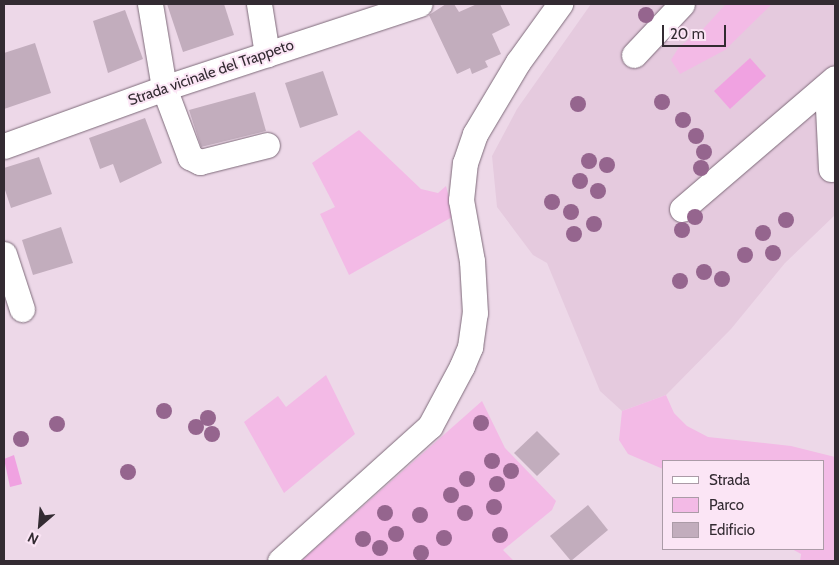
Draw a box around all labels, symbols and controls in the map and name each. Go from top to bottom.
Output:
scale bar [664,15,728,47]
text: 20 m [670,25,705,43]
street label: Strada vicinale del Trappeto [126,36,296,110]
legend [662,460,824,550]
text: Strada [709,471,750,489]
text: Parco [709,496,744,514]
north arrow [15,500,65,550]
text: Edificio [709,521,755,539]
text: N [25,528,42,549]

